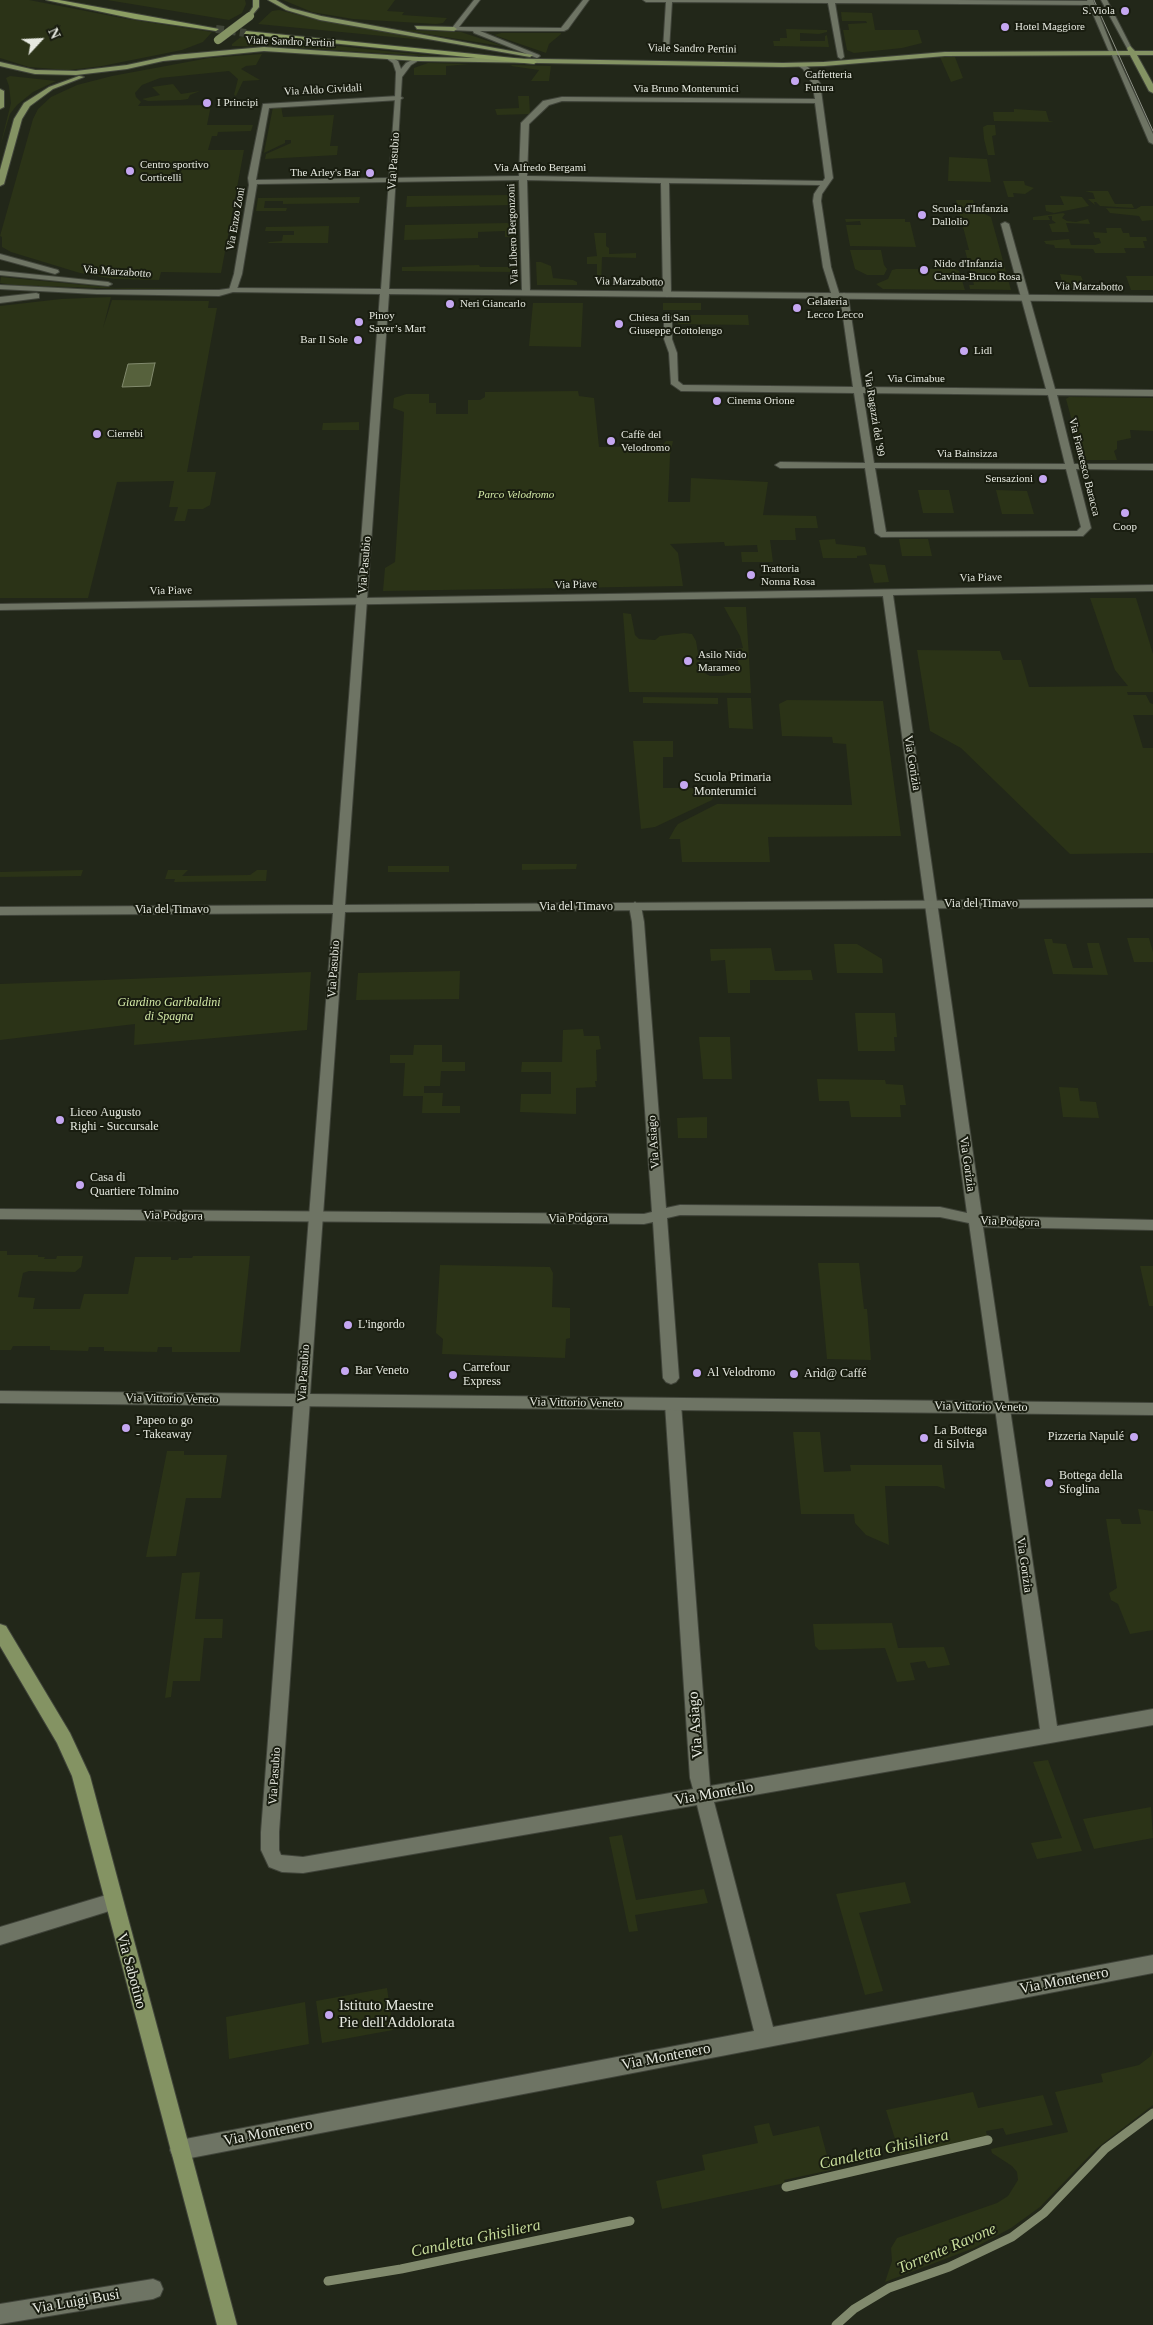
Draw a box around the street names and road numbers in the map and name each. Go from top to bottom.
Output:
street label: Viale Sandro Pertini [245,34,335,50]
street label: Viale Sandro Pertini [647,42,737,56]
street label: Via Aldo Cividali [284,81,362,99]
street label: Via Bruno Monterumici [633,82,739,96]
street label: Via Pasubio [385,132,403,190]
street label: Via Alfredo Bergami [494,161,586,175]
street label: Via Libero Bergonzoni [505,183,521,285]
street label: Via Enzo Zoni [224,186,248,252]
street label: Via Marzabotto [82,263,152,281]
street label: Via Marzabotto [595,275,663,289]
street label: Via Marzabotto [1055,280,1123,294]
street label: Via Ragazzi del '99 [861,371,887,457]
street label: Via Cimabue [887,372,945,386]
street label: Via Francesco Baracca [1065,417,1103,517]
street label: Via Bainsizza [937,447,997,461]
street label: Via Pasubio [355,536,375,594]
street label: Via Piave [960,571,1002,585]
street label: Via Piave [555,578,597,592]
street label: Via Piave [150,584,192,598]
street label: Via Gorizia [901,734,923,792]
street label: Via del Timavo [944,897,1018,911]
street label: Via del Timavo [539,900,613,914]
street label: Via del Timavo [135,903,209,917]
street label: Via Pasubio [325,940,343,998]
street label: Via Asiago [645,1115,663,1169]
street label: Via Gorizia [956,1135,978,1193]
street label: Via Podgora [143,1208,203,1224]
street label: Via Podgora [548,1212,608,1226]
street label: Via Podgora [980,1214,1040,1230]
street label: Via Pasubio [295,1344,313,1402]
street label: Via Vittorio Veneto [125,1391,219,1407]
street label: Via Vittorio Veneto [529,1395,623,1411]
street label: Via Vittorio Veneto [934,1399,1028,1415]
street label: Via Gorizia [1013,1536,1035,1594]
street label: Via Asiago [685,1691,707,1759]
street label: Via Pasubio [266,1747,284,1805]
street label: Via Montello [673,1778,755,1810]
street label: Via Sabotino [112,1931,150,2011]
street label: Via Montenero [1018,1964,1110,1998]
street label: Via Montenero [620,2040,712,2074]
street label: Via Montenero [222,2116,314,2150]
street label: Via Luigi Busi [31,2285,121,2319]

